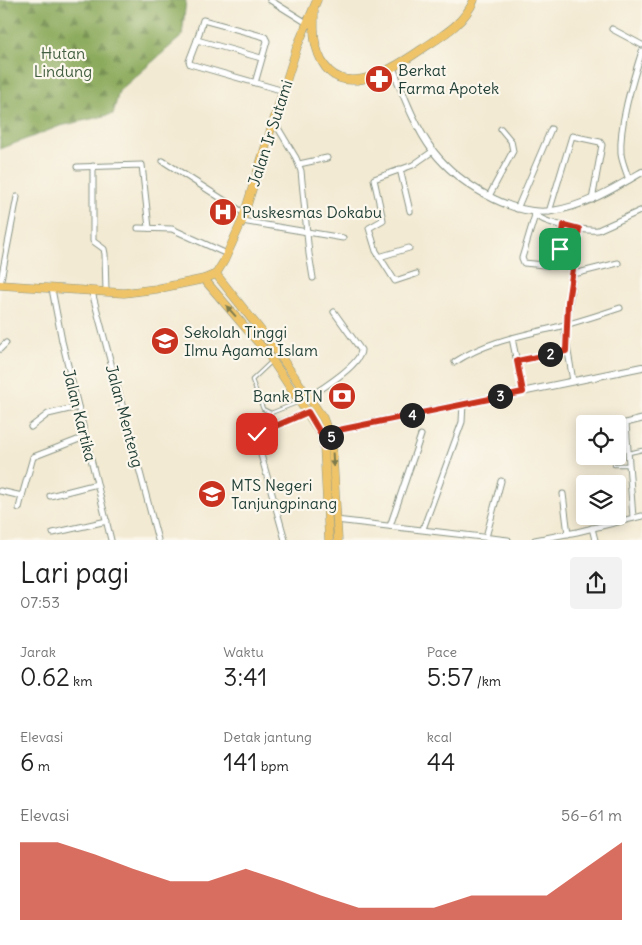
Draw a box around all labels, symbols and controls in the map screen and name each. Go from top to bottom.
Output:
park label: Hutan Lindung [34,43,92,81]
place label: Berkat Farma Apotek [398,60,499,98]
pharmacy icon: Berkat Farma Apotek [364,64,394,94]
street label: Jalan Ir Sutami [243,77,297,189]
hospital icon: Puskesmas Dokabu [208,197,238,227]
place label: Puskesmas Dokabu [242,202,382,222]
pin [539,228,581,270]
icon: arrive [546,235,574,263]
one-way arrow [226,305,237,318]
place label: Sekolah Tinggi Ilmu Agama Islam [184,322,318,360]
school or university icon: Sekolah Tinggi Ilmu Agama Islam [150,326,180,356]
pin: 2 [538,342,562,366]
text: 2 [547,345,554,363]
street label: Jalan Menteng [102,362,148,470]
street label: Jalan Kartika [59,367,101,463]
bank icon: Bank BTN [327,381,357,411]
pin: 3 [488,384,512,408]
place label: Bank BTN [253,386,323,406]
text: 3 [497,387,504,405]
pin: 4 [400,402,424,428]
text: 4 [408,406,417,424]
pin [236,413,278,455]
map controls [576,415,626,525]
button: locate [576,415,626,465]
icon: check [243,420,271,448]
pin: 5 [318,424,344,450]
text: 5 [327,428,336,446]
one-way arrow [330,453,338,469]
place label: MTS Negeri Tanjungpinang [231,475,337,513]
button: layers [576,475,626,525]
school or university icon: MTS Negeri Tanjungpinang [197,479,227,509]
text: Lari pagi [20,555,129,591]
button: share [570,557,622,609]
text: 07:53 [20,592,60,612]
text: Jarak [20,643,56,661]
text: Waktu [223,643,264,661]
text: Pace [427,643,457,661]
text: 0.62 [20,661,70,693]
text: 3:41 [223,661,267,693]
text: 5:57 [427,661,473,693]
text: km [70,672,93,690]
text: /km [473,672,501,690]
text: Elevasi [20,728,63,746]
text: Detak jantung [223,728,312,746]
text: kcal [427,728,452,746]
text: 6 [20,746,34,778]
text: 141 [223,746,257,778]
text: 44 [427,746,456,778]
text: m [34,757,50,775]
text: bpm [257,757,289,775]
text: Elevasi [20,805,69,825]
text: 56–61 m [561,805,622,825]

